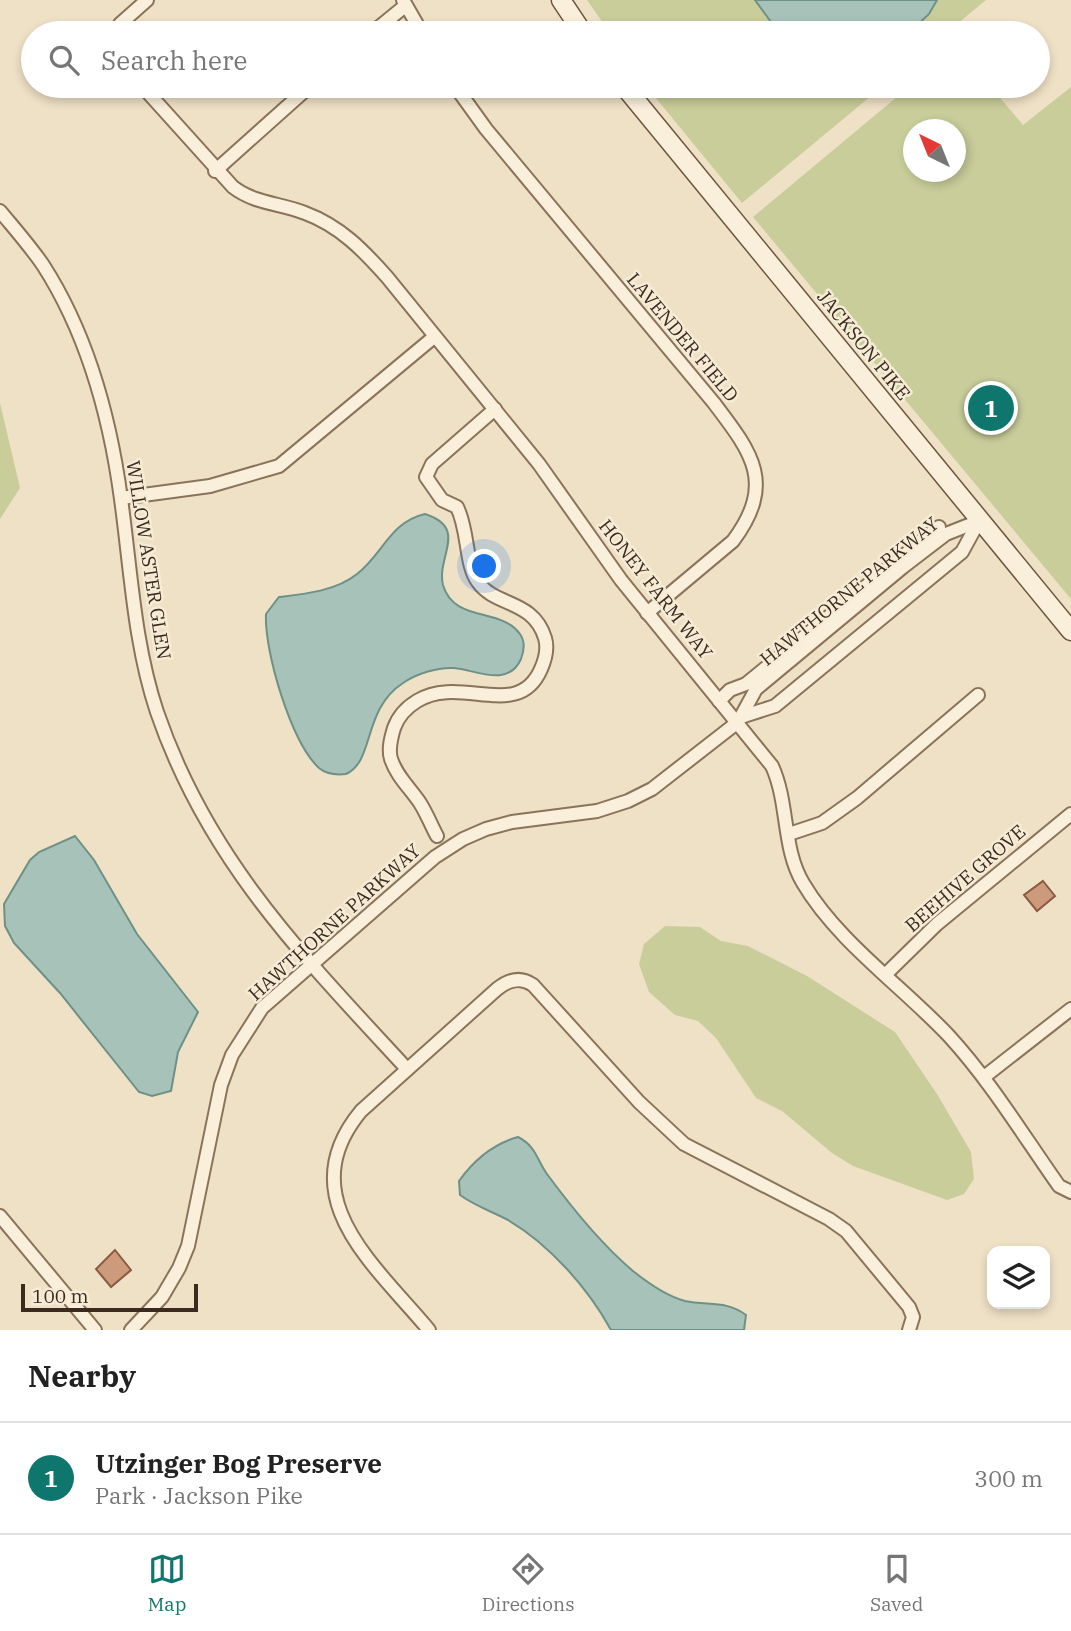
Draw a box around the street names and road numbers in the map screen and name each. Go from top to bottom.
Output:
street label: LAVENDER FIELD [622,268,744,406]
street label: JACKSON PIKE [812,285,916,405]
street label: WILLOW ASTER GLEN [121,459,177,661]
street label: HAWTHORNE PARKWAY [755,511,943,671]
street label: HONEY FARM WAY [594,514,718,664]
street label: BEEHIVE GROVE [900,819,1030,937]
street label: HAWTHORNE PARKWAY [243,838,425,1006]

